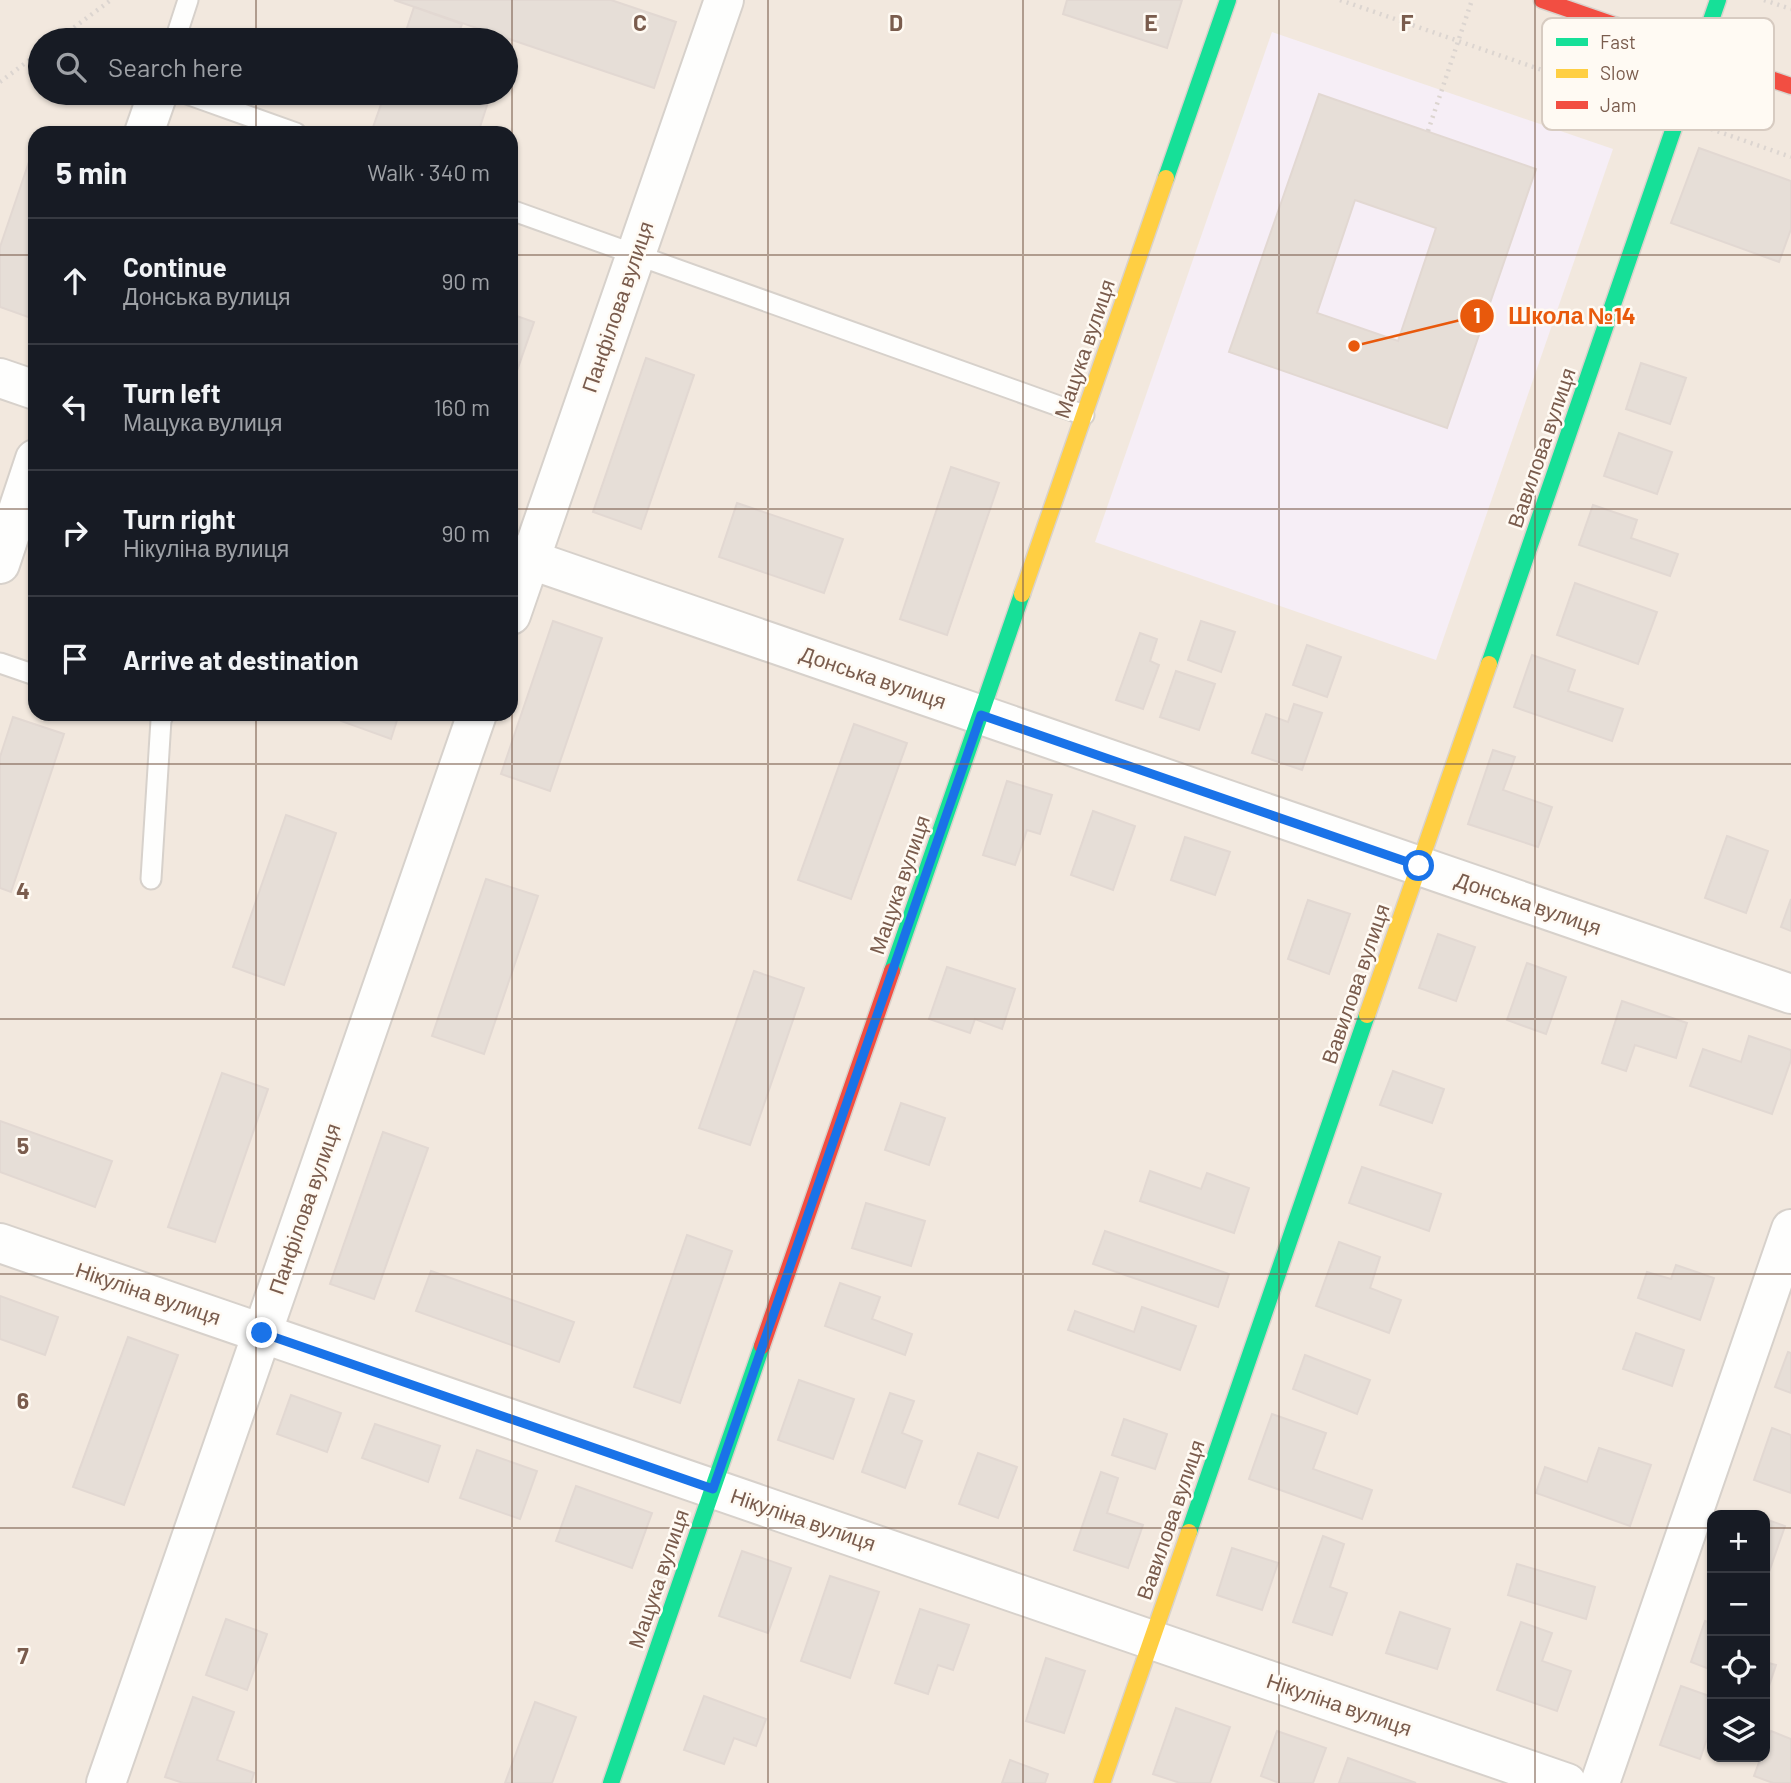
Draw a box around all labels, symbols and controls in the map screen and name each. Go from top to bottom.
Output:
text: C [633,8,647,36]
text: D [889,8,903,36]
text: E [1144,8,1158,36]
text: F [1401,8,1414,36]
legend [1542,18,1774,130]
search box [28,28,518,105]
text: Fast [1600,30,1636,53]
icon: search [52,48,90,86]
text: Search here [108,51,243,82]
text: Slow [1600,61,1639,84]
text: Jam [1600,93,1636,116]
text: 5 min [56,154,127,190]
text: Walk · 340 m [367,158,490,186]
street label: Панфілова вулиця [576,218,658,395]
text: Continue [123,251,227,282]
icon: ahead [56,262,94,300]
text: 90 m [441,267,490,295]
street label: Мацука вулиця [1048,276,1119,421]
text: Донська вулиця [123,282,290,310]
callout: Школа №14 [1459,294,1650,338]
text: Школа №14 [1508,301,1636,329]
text: 1 [1473,302,1481,327]
street label: Вавилова вулиця [1501,364,1580,531]
text: Turn left [123,377,221,408]
icon: left [56,388,94,426]
text: 160 m [433,393,490,421]
text: Мацука вулиця [123,408,282,436]
text: Turn right [123,503,236,534]
icon: right [56,514,94,552]
text: 90 m [441,519,490,547]
text: Нікуліна вулиця [123,534,289,562]
icon: arrive [56,640,94,678]
street label: Донська вулиця [797,640,950,713]
text: Arrive at destination [123,644,359,675]
street label: Мацука вулиця [863,812,934,957]
route start [1403,850,1434,881]
street label: Донська вулиця [1452,866,1605,939]
text: 4 [16,876,30,904]
street label: Вавилова вулиця [1315,900,1394,1067]
street label: Панфілова вулиця [263,1120,345,1297]
text: 5 [17,1131,29,1159]
street label: Нікуліна вулиця [73,1256,224,1329]
route end [246,1317,277,1348]
text: 6 [17,1386,29,1414]
street label: Вавилова вулиця [1130,1436,1209,1603]
street label: Нікуліна вулиця [728,1482,879,1555]
street label: Мацука вулиця [622,1506,693,1651]
map controls [1707,1510,1770,1762]
button: + [1707,1510,1770,1573]
button: − [1707,1573,1770,1636]
button: locate [1707,1636,1770,1699]
text: 7 [17,1641,29,1669]
street label: Нікуліна вулиця [1264,1667,1415,1740]
button: layers [1707,1699,1770,1762]

